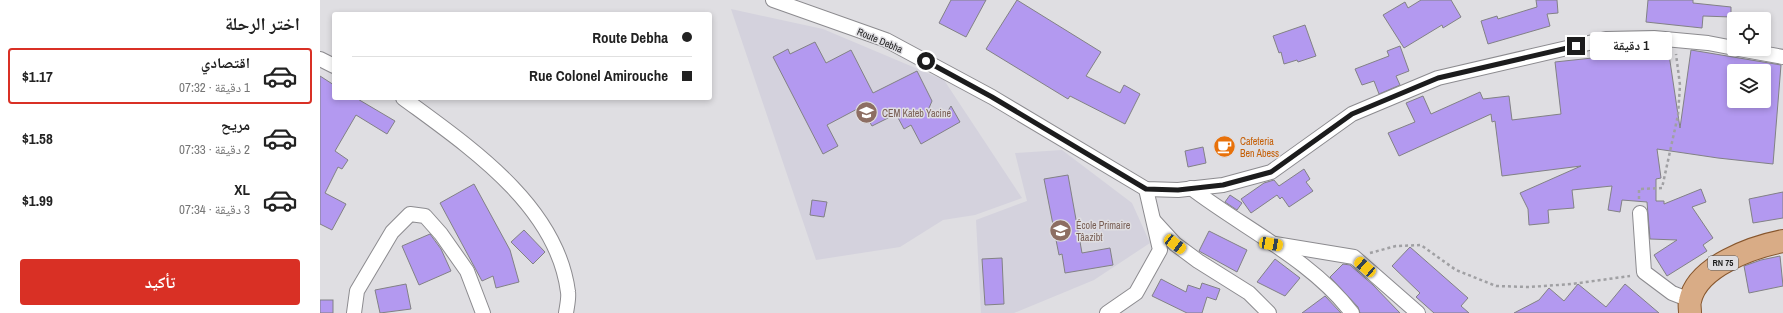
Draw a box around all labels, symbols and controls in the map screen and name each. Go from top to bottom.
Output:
text: اختر الرحلة [225,11,300,36]
map controls [1727,12,1771,108]
button: locate [1727,12,1771,56]
street label: Route Debha [855,25,905,56]
text: Route Debha [592,27,668,48]
callout: 1 دقيقة [1590,32,1672,60]
route end [1567,37,1585,55]
text: 1 دقيقة [1613,37,1649,54]
text: اقتصادي [201,52,250,73]
route start [917,52,935,70]
icon: car [262,58,298,94]
button: layers [1727,64,1771,108]
text: Rue Colonel Amirouche [529,65,668,86]
text: $1.17 [22,66,53,87]
text: 1 دقيقة · 07:32 [179,79,250,96]
school or university icon: CEM Kateb Yacine [853,100,879,126]
place label: CEM Kateb Yacine [882,107,951,120]
text: مريح [221,114,250,135]
icon: car [262,120,298,156]
text: $1.58 [22,128,53,149]
cafe icon: Cafeteria Ben Abess [1211,134,1237,160]
place label: Cafeteria Ben Abess [1240,135,1279,160]
text: 2 دقيقة · 07:33 [179,141,250,158]
text: XL [234,179,250,200]
icon: car [262,182,298,218]
text: $1.99 [22,190,53,211]
text: 3 دقيقة · 07:34 [179,201,250,218]
school or university icon: École Primaire Tâazibt [1048,218,1074,244]
place label: École Primaire Tâazibt [1076,219,1131,244]
car [1162,232,1188,256]
car [1258,236,1284,252]
car [1352,255,1378,279]
road number: RN 75 [1708,256,1738,270]
button: تأكيد [20,259,300,305]

